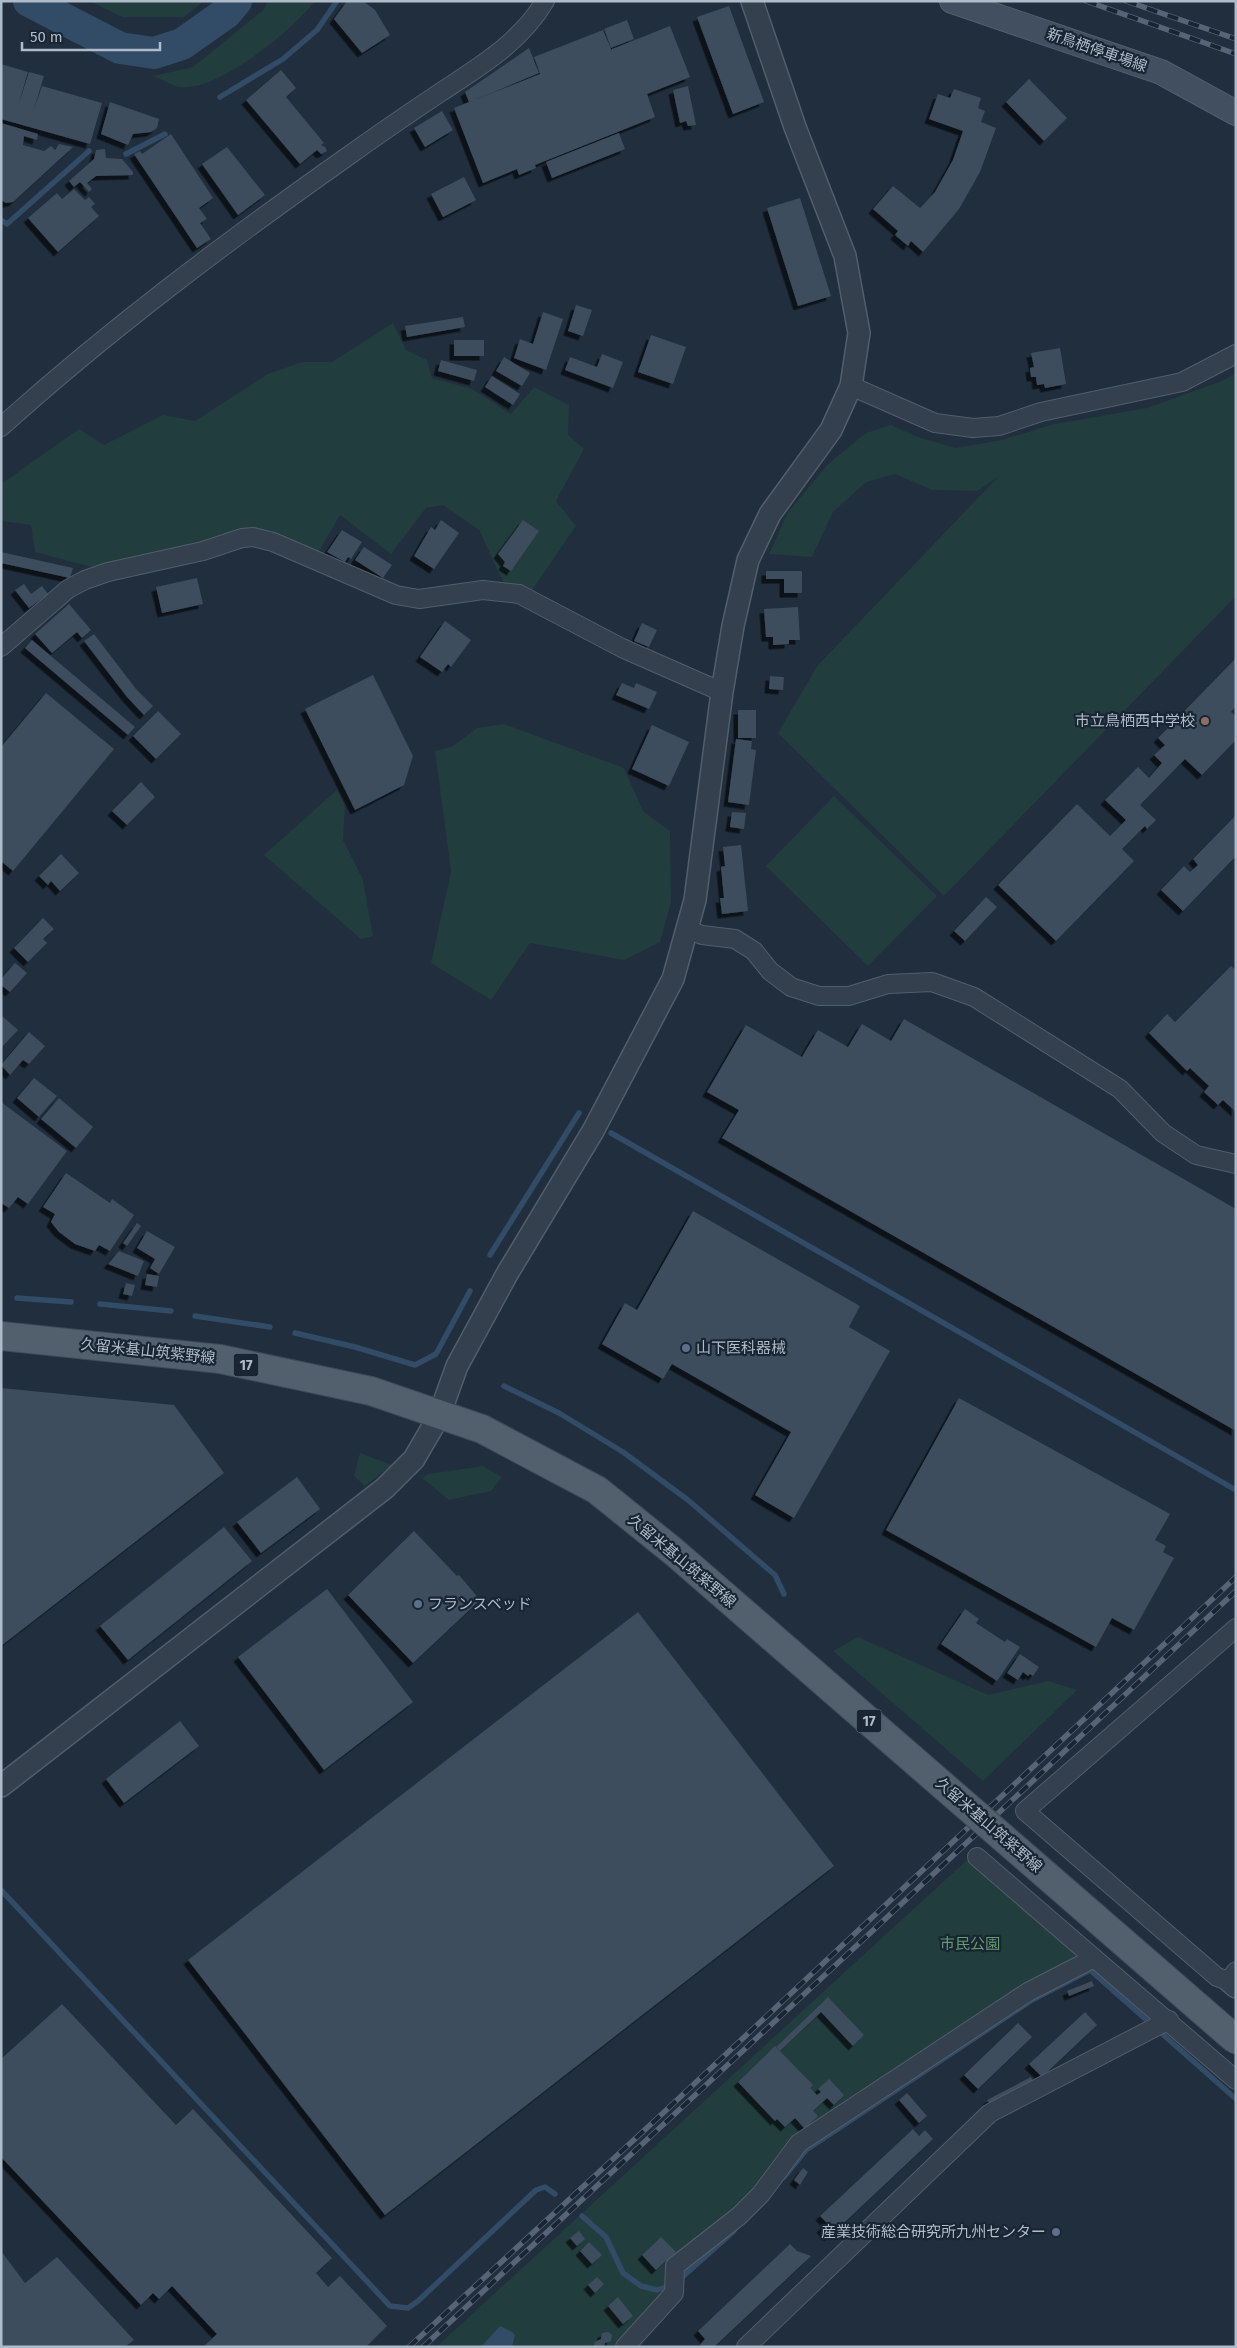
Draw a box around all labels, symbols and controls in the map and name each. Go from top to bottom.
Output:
scale bar [22,20,160,52]
street label: 新鳥栖停車場線 [1044,24,1150,76]
text: 50 m [30,28,63,46]
place label: 市立鳥栖西中学校 [1075,712,1195,730]
marker: 市立鳥栖西中学校 [1199,715,1211,727]
street label: 久留米基山筑紫野線 [80,1335,216,1367]
place label: 山下医科器械 [696,1339,786,1357]
marker: 山下医科器械 [680,1342,692,1354]
road number: 17 [234,1354,258,1376]
street label: 久留米基山筑紫野線 [625,1511,739,1611]
place label: フランスベッド [428,1595,532,1613]
marker: フランスベッド [412,1598,424,1610]
road number: 17 [856,1710,882,1732]
street label: 久留米基山筑紫野線 [932,1774,1046,1876]
park label: 市民公園 [940,1935,1000,1953]
place label: 産業技術総合研究所九州センター [821,2223,1046,2241]
marker: 産業技術総合研究所九州センター [1050,2226,1062,2238]

